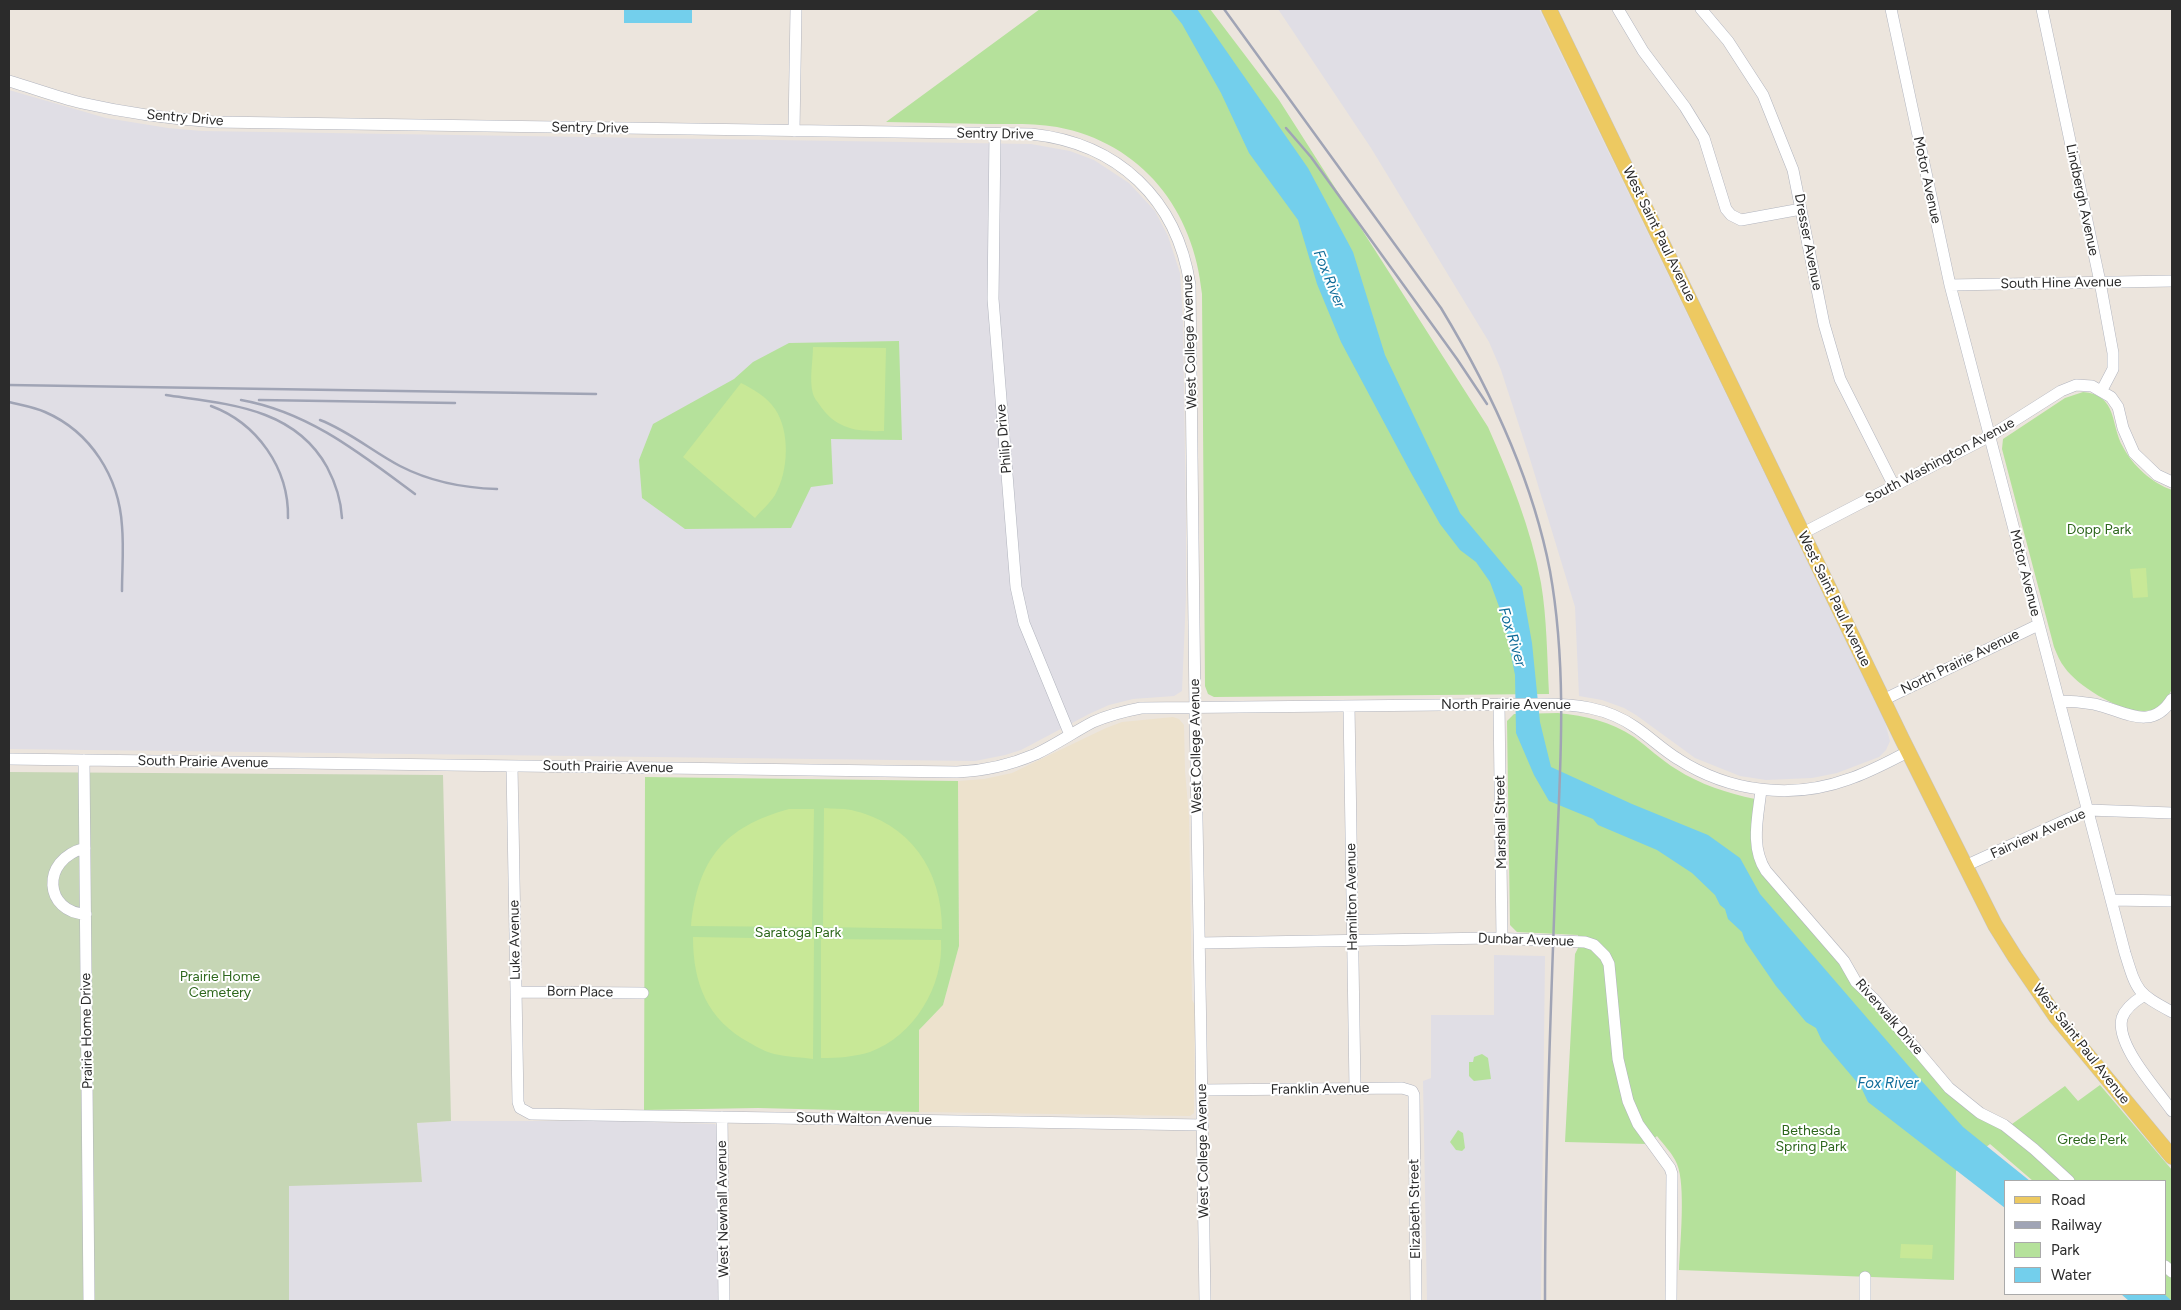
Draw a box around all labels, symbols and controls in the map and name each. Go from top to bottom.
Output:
street label: Sentry Drive [146,106,224,130]
street label: Sentry Drive [551,119,629,137]
street label: Sentry Drive [956,125,1034,143]
street label: Motor Avenue [1910,135,1944,225]
street label: Lindbergh Avenue [2062,143,2102,257]
street label: West Saint Paul Avenue [1619,164,1699,304]
street label: Dresser Avenue [1790,192,1826,292]
water label: Fox River [1309,247,1349,311]
street label: South Hine Avenue [2000,274,2122,292]
street label: West College Avenue [1179,275,1201,409]
street label: Philip Drive [993,404,1015,474]
street label: South Washington Avenue [1862,414,2018,508]
park label: Dopp Park [2067,522,2131,538]
street label: Motor Avenue [2006,528,2044,618]
street label: West Saint Paul Avenue [1794,529,1874,669]
water label: Fox River [1494,605,1530,669]
street label: North Prairie Avenue [1898,626,2022,698]
street label: West College Avenue [1186,679,1206,813]
street label: North Prairie Avenue [1441,697,1571,713]
street label: South Prairie Avenue [138,752,268,772]
street label: South Prairie Avenue [543,757,673,777]
street label: Marshall Street [1492,775,1510,869]
street label: Fairview Avenue [1988,806,2088,862]
street label: Hamilton Avenue [1343,843,1361,951]
street label: Luke Avenue [506,900,524,980]
park label: Saratoga Park [755,925,841,941]
street label: Dunbar Avenue [1478,930,1574,950]
park label: Prairie Home Cemetery [180,969,260,1002]
street label: Prairie Home Drive [78,973,96,1089]
street label: Riverwalk Drive [1851,976,1927,1058]
street label: West Saint Paul Avenue [2029,980,2133,1108]
street label: Born Place [547,983,613,1001]
water label: Fox River [1857,1075,1919,1093]
street label: Franklin Avenue [1270,1080,1370,1098]
street label: West College Avenue [1193,1084,1213,1218]
street label: South Walton Avenue [796,1109,932,1129]
park label: Bethesda Spring Park [1776,1123,1846,1156]
park label: Grede Perk [2057,1132,2127,1148]
street label: West Newhall Avenue [713,1140,733,1278]
street label: Elizabeth Street [1406,1159,1424,1259]
legend [2004,1180,2166,1295]
text: Road [2051,1191,2086,1209]
text: Railway [2051,1216,2102,1234]
text: Park [2051,1241,2080,1259]
text: Water [2051,1266,2091,1284]

